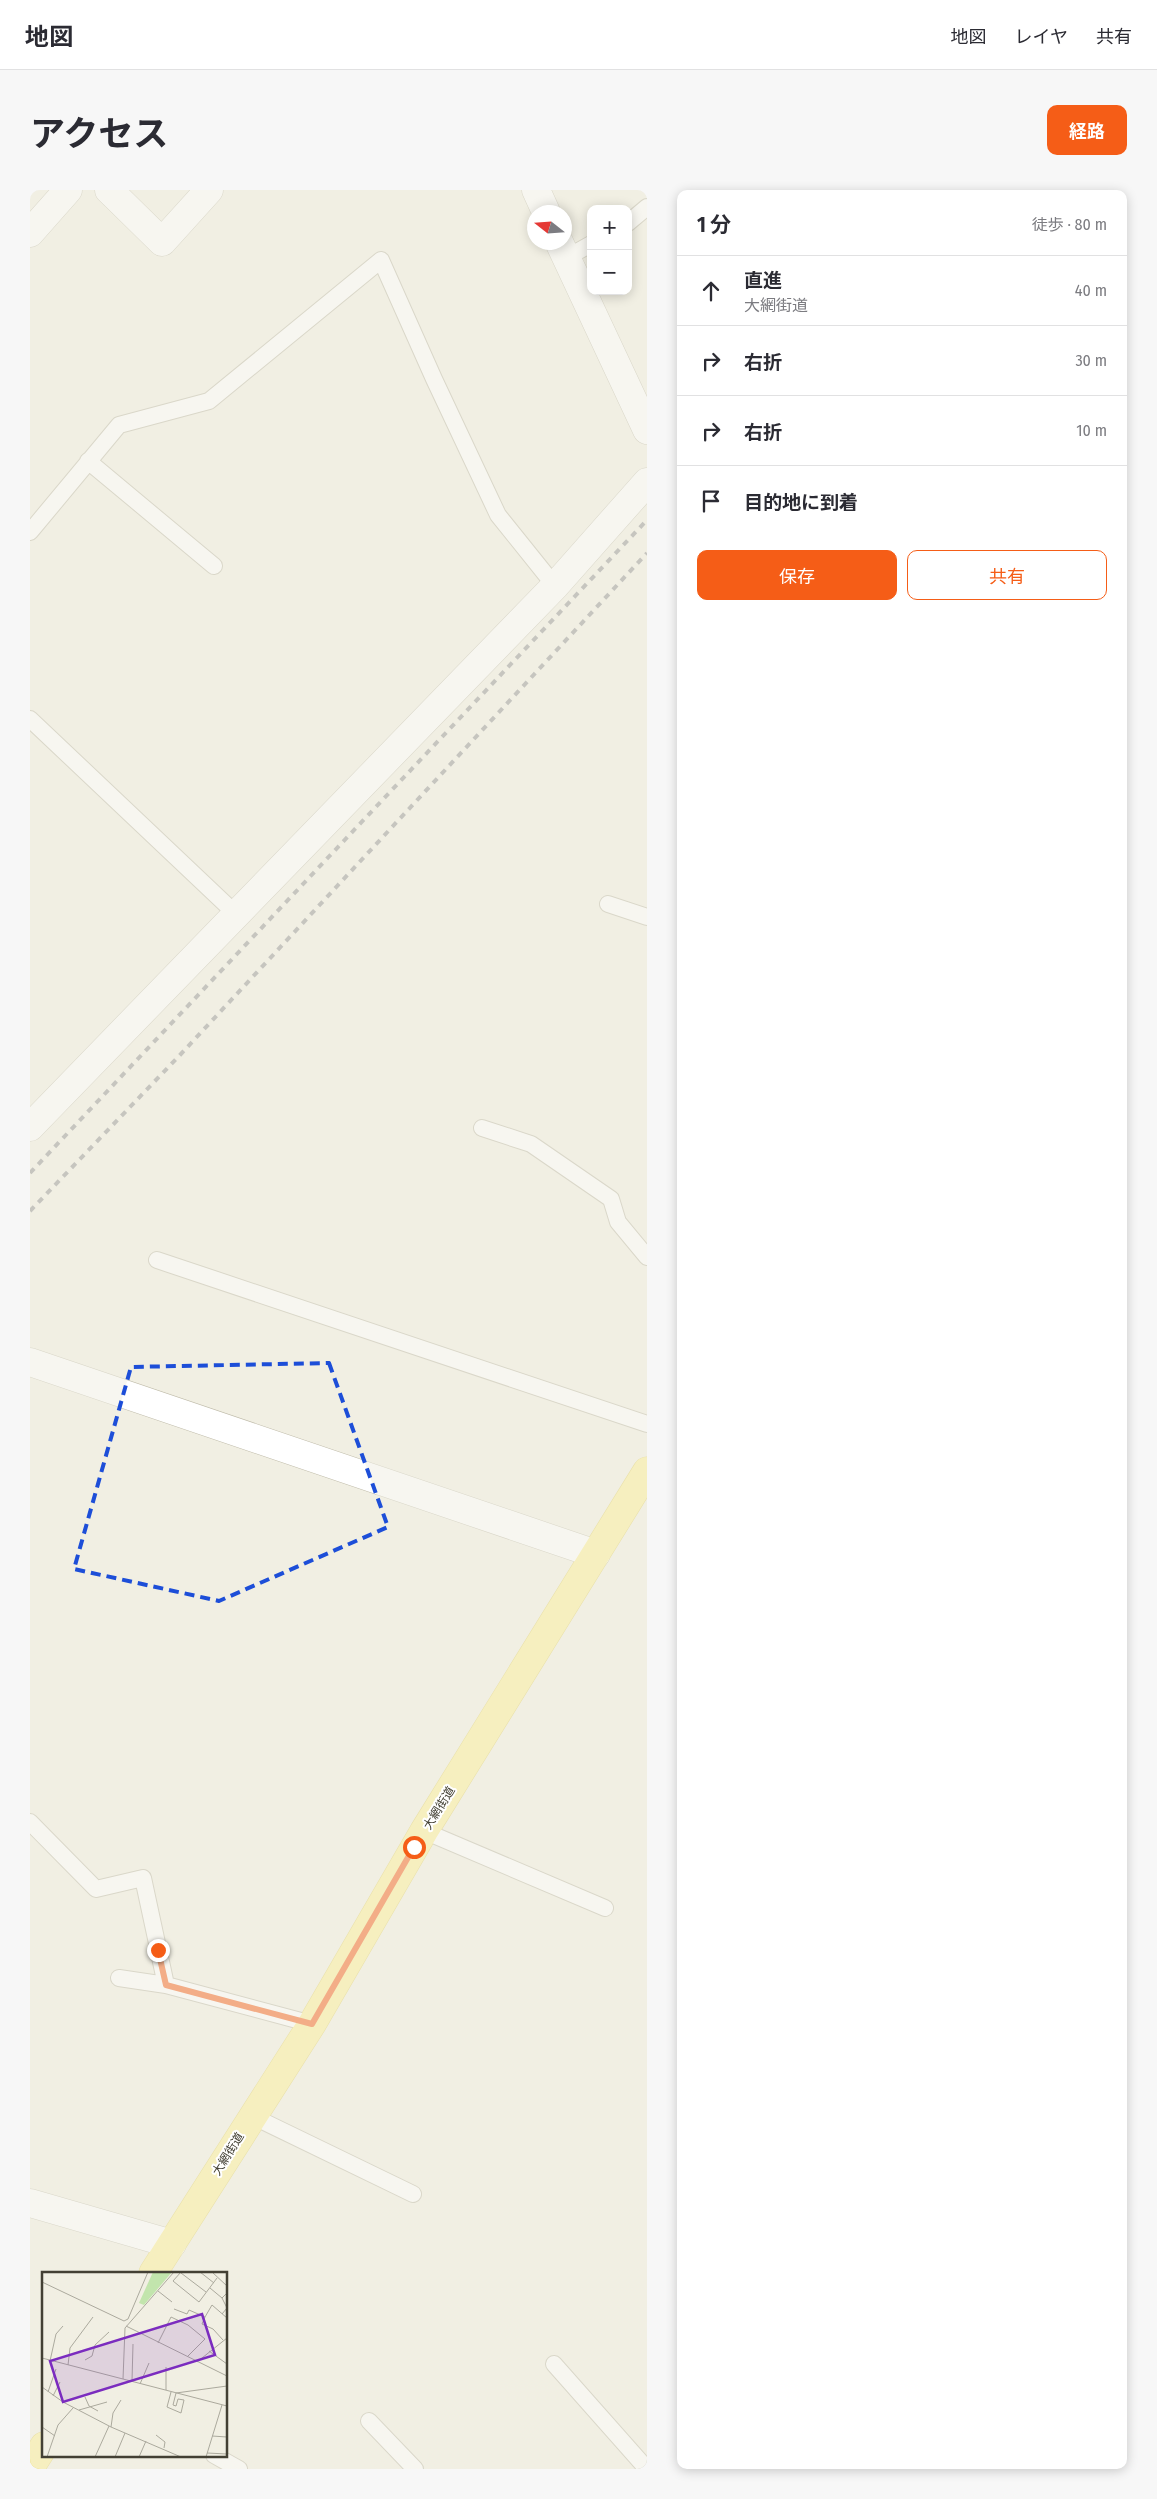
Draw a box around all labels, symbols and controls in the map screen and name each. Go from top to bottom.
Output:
text: 地図 [25,23,73,51]
text: 地図 [951,26,987,48]
text: レイヤ [1015,26,1068,48]
text: 共有 [1096,26,1132,48]
button: 経路 [1047,105,1127,155]
text: アクセス [30,113,168,155]
north arrow [527,205,572,250]
map controls [587,205,632,295]
button: + [587,205,632,250]
text: 1 分 [697,212,731,238]
text: 徒歩 · 80 m [1032,215,1107,234]
button: − [587,250,632,295]
text: 直進 [744,269,782,292]
icon: ahead [697,277,725,305]
text: 40 m [1075,281,1107,300]
text: 大網街道 [744,296,808,315]
icon: right [697,347,725,375]
text: 右折 [744,351,782,374]
text: 30 m [1075,351,1107,370]
icon: right [697,417,725,445]
text: 右折 [744,421,782,444]
text: 10 m [1076,421,1107,440]
icon: arrive [697,487,725,515]
text: 目的地に到着 [744,491,858,514]
button: 保存 [697,550,897,600]
button: 共有 [907,550,1107,600]
street label: 大網街道 [420,1784,458,1832]
route start [403,1836,426,1859]
route end [147,1939,170,1962]
street label: 大網街道 [209,2130,247,2178]
inset map [42,2272,228,2456]

